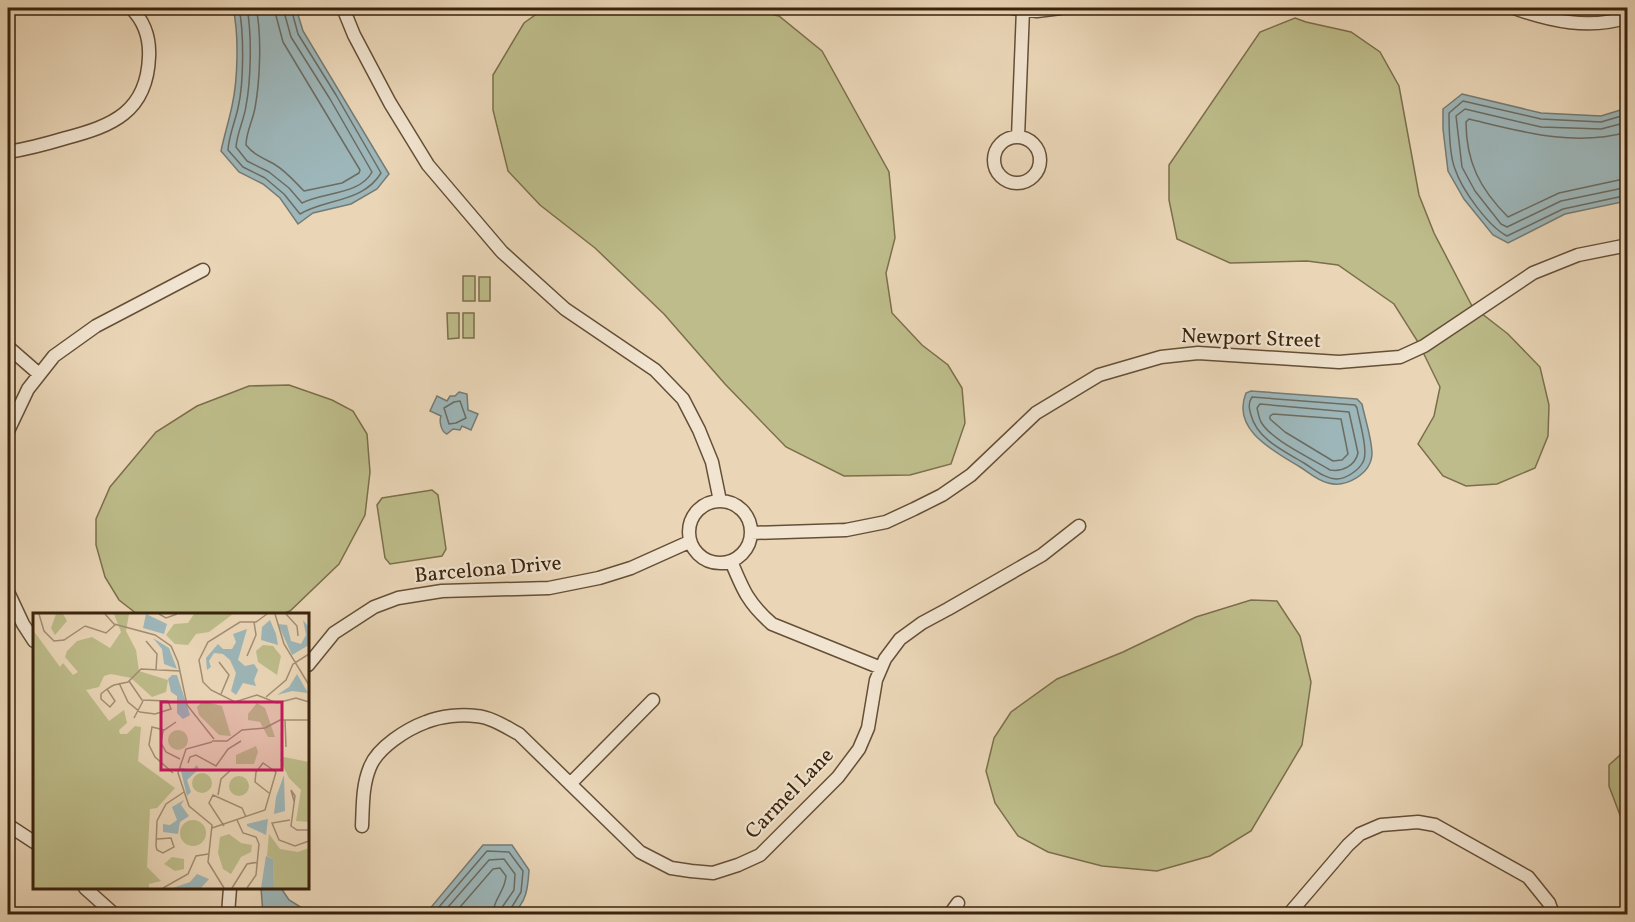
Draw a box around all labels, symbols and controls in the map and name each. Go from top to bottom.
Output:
street label: Newport Street [1180,322,1322,356]
street label: Barcelona Drive [413,549,563,591]
inset map [33,613,309,889]
street label: Carmel Lane [739,742,841,846]

